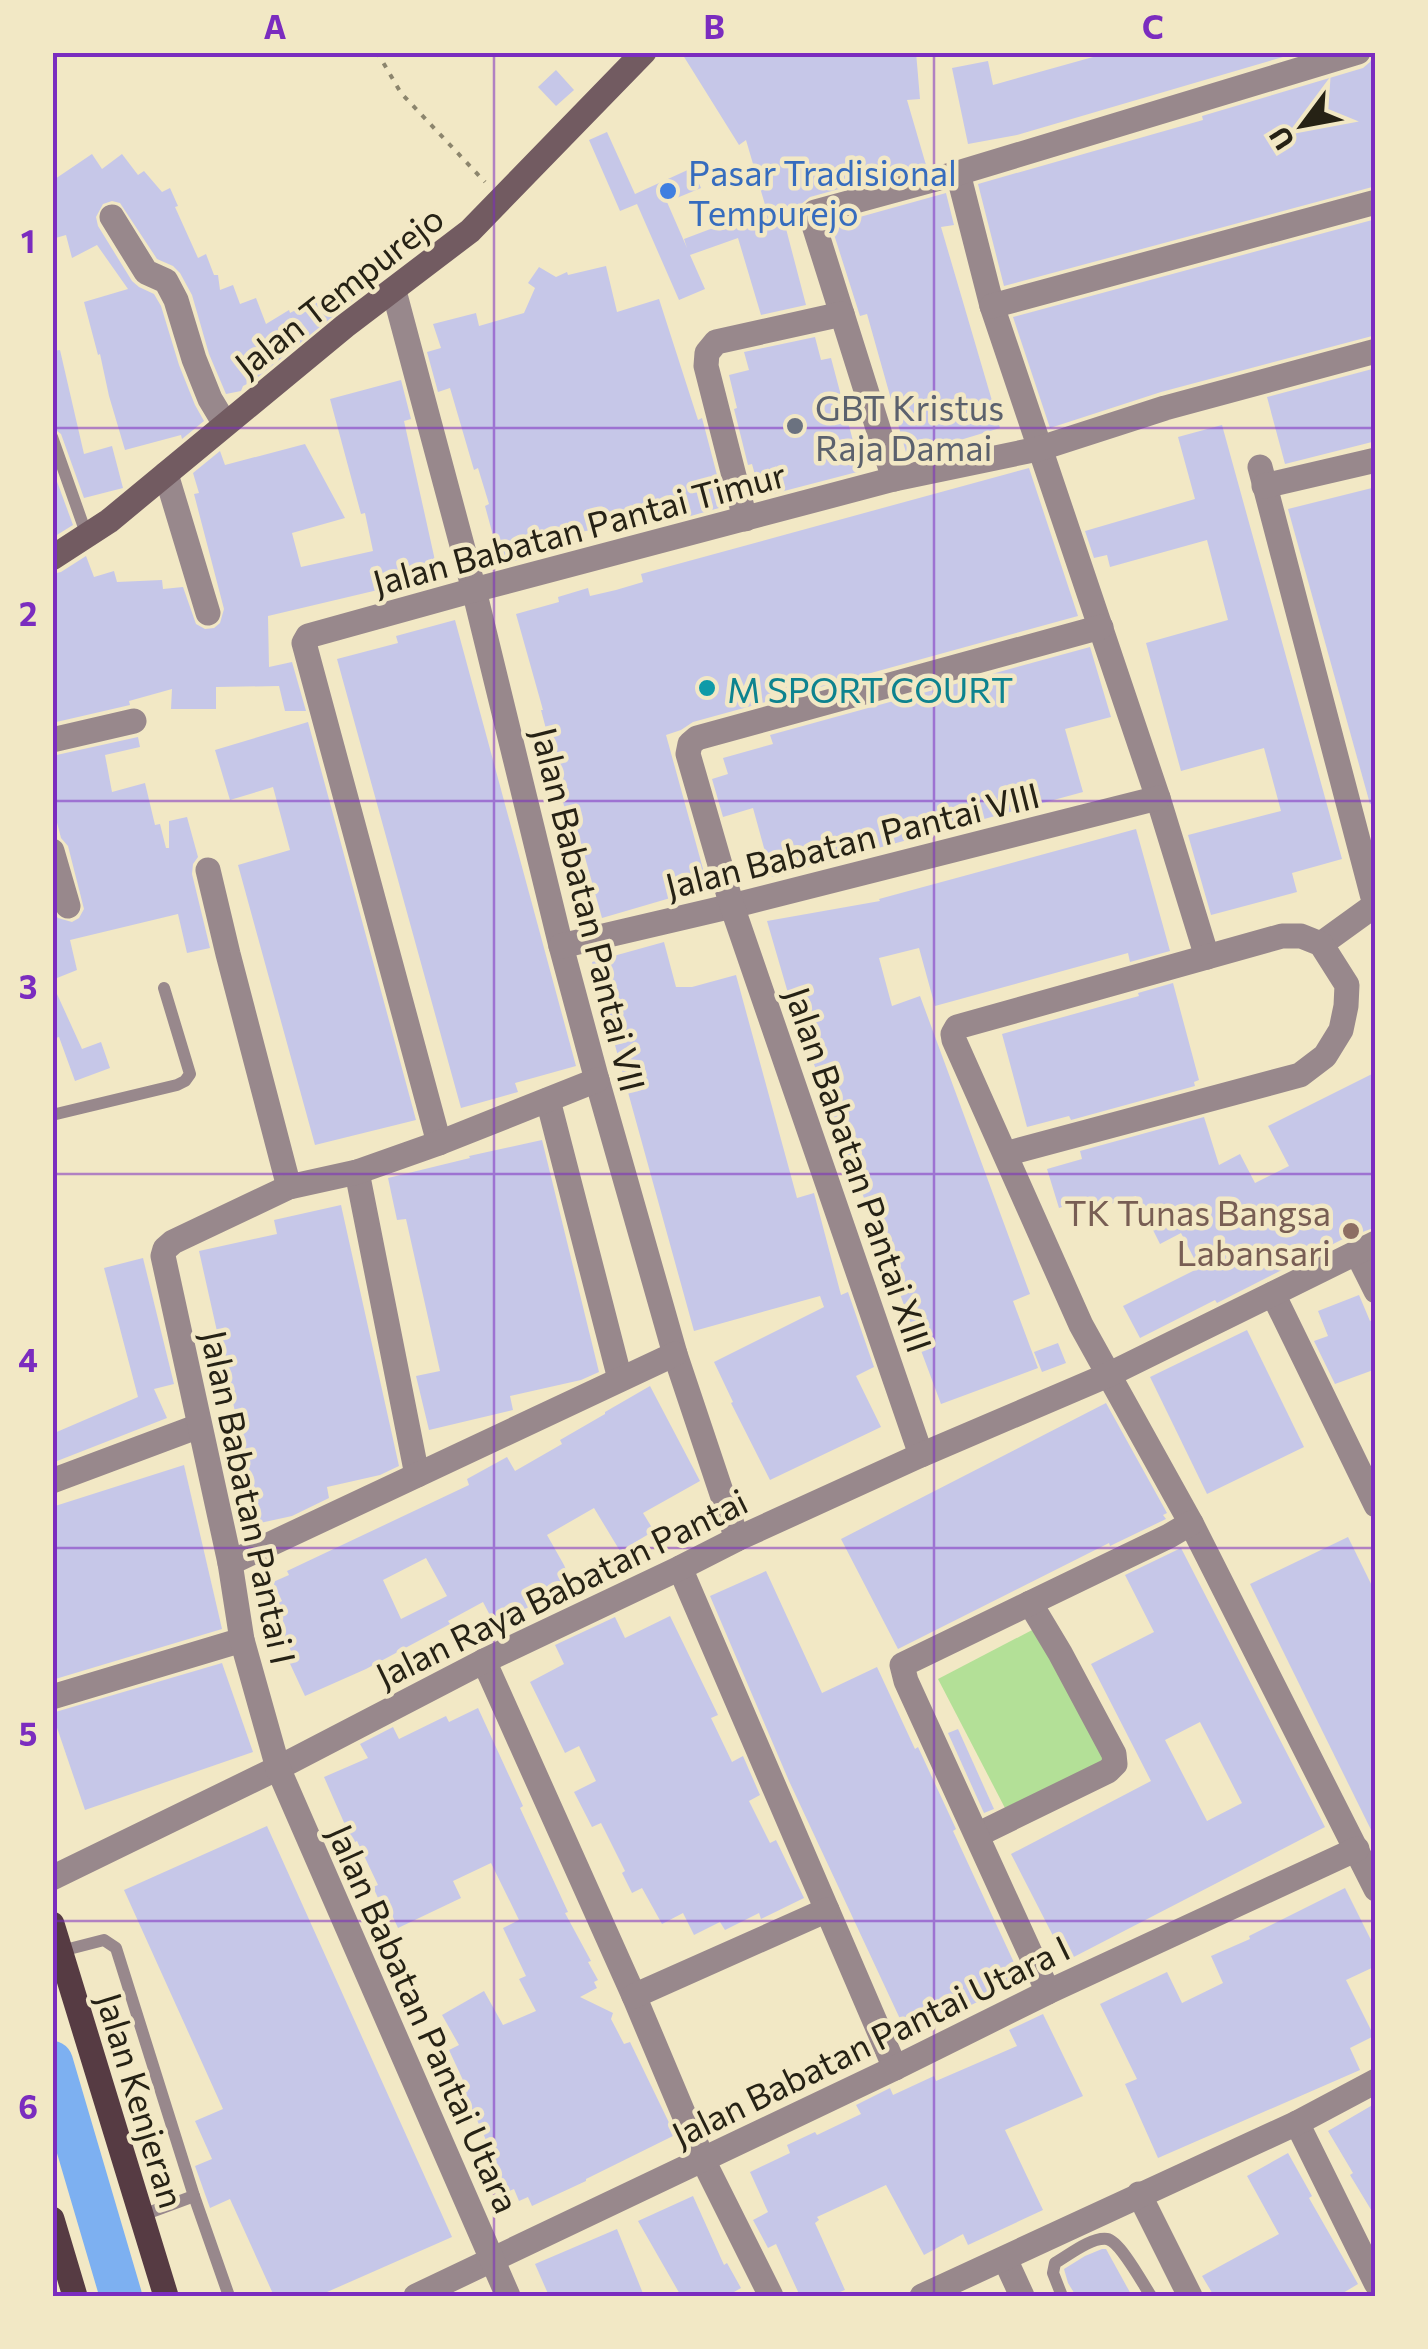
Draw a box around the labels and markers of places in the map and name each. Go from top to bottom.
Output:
place label: Pasar Tradisional Tempurejo [688,150,957,233]
marker: Pasar Tradisional Tempurejo [657,180,679,202]
place label: GBT Kristus Raja Damai [815,385,1004,468]
marker: GBT Kristus Raja Damai [784,415,806,437]
place label: M SPORT COURT [727,667,1014,710]
marker: M SPORT COURT [696,677,718,699]
place label: TK Tunas Bangsa Labansari [1064,1190,1331,1273]
marker: TK Tunas Bangsa Labansari [1340,1220,1362,1242]

